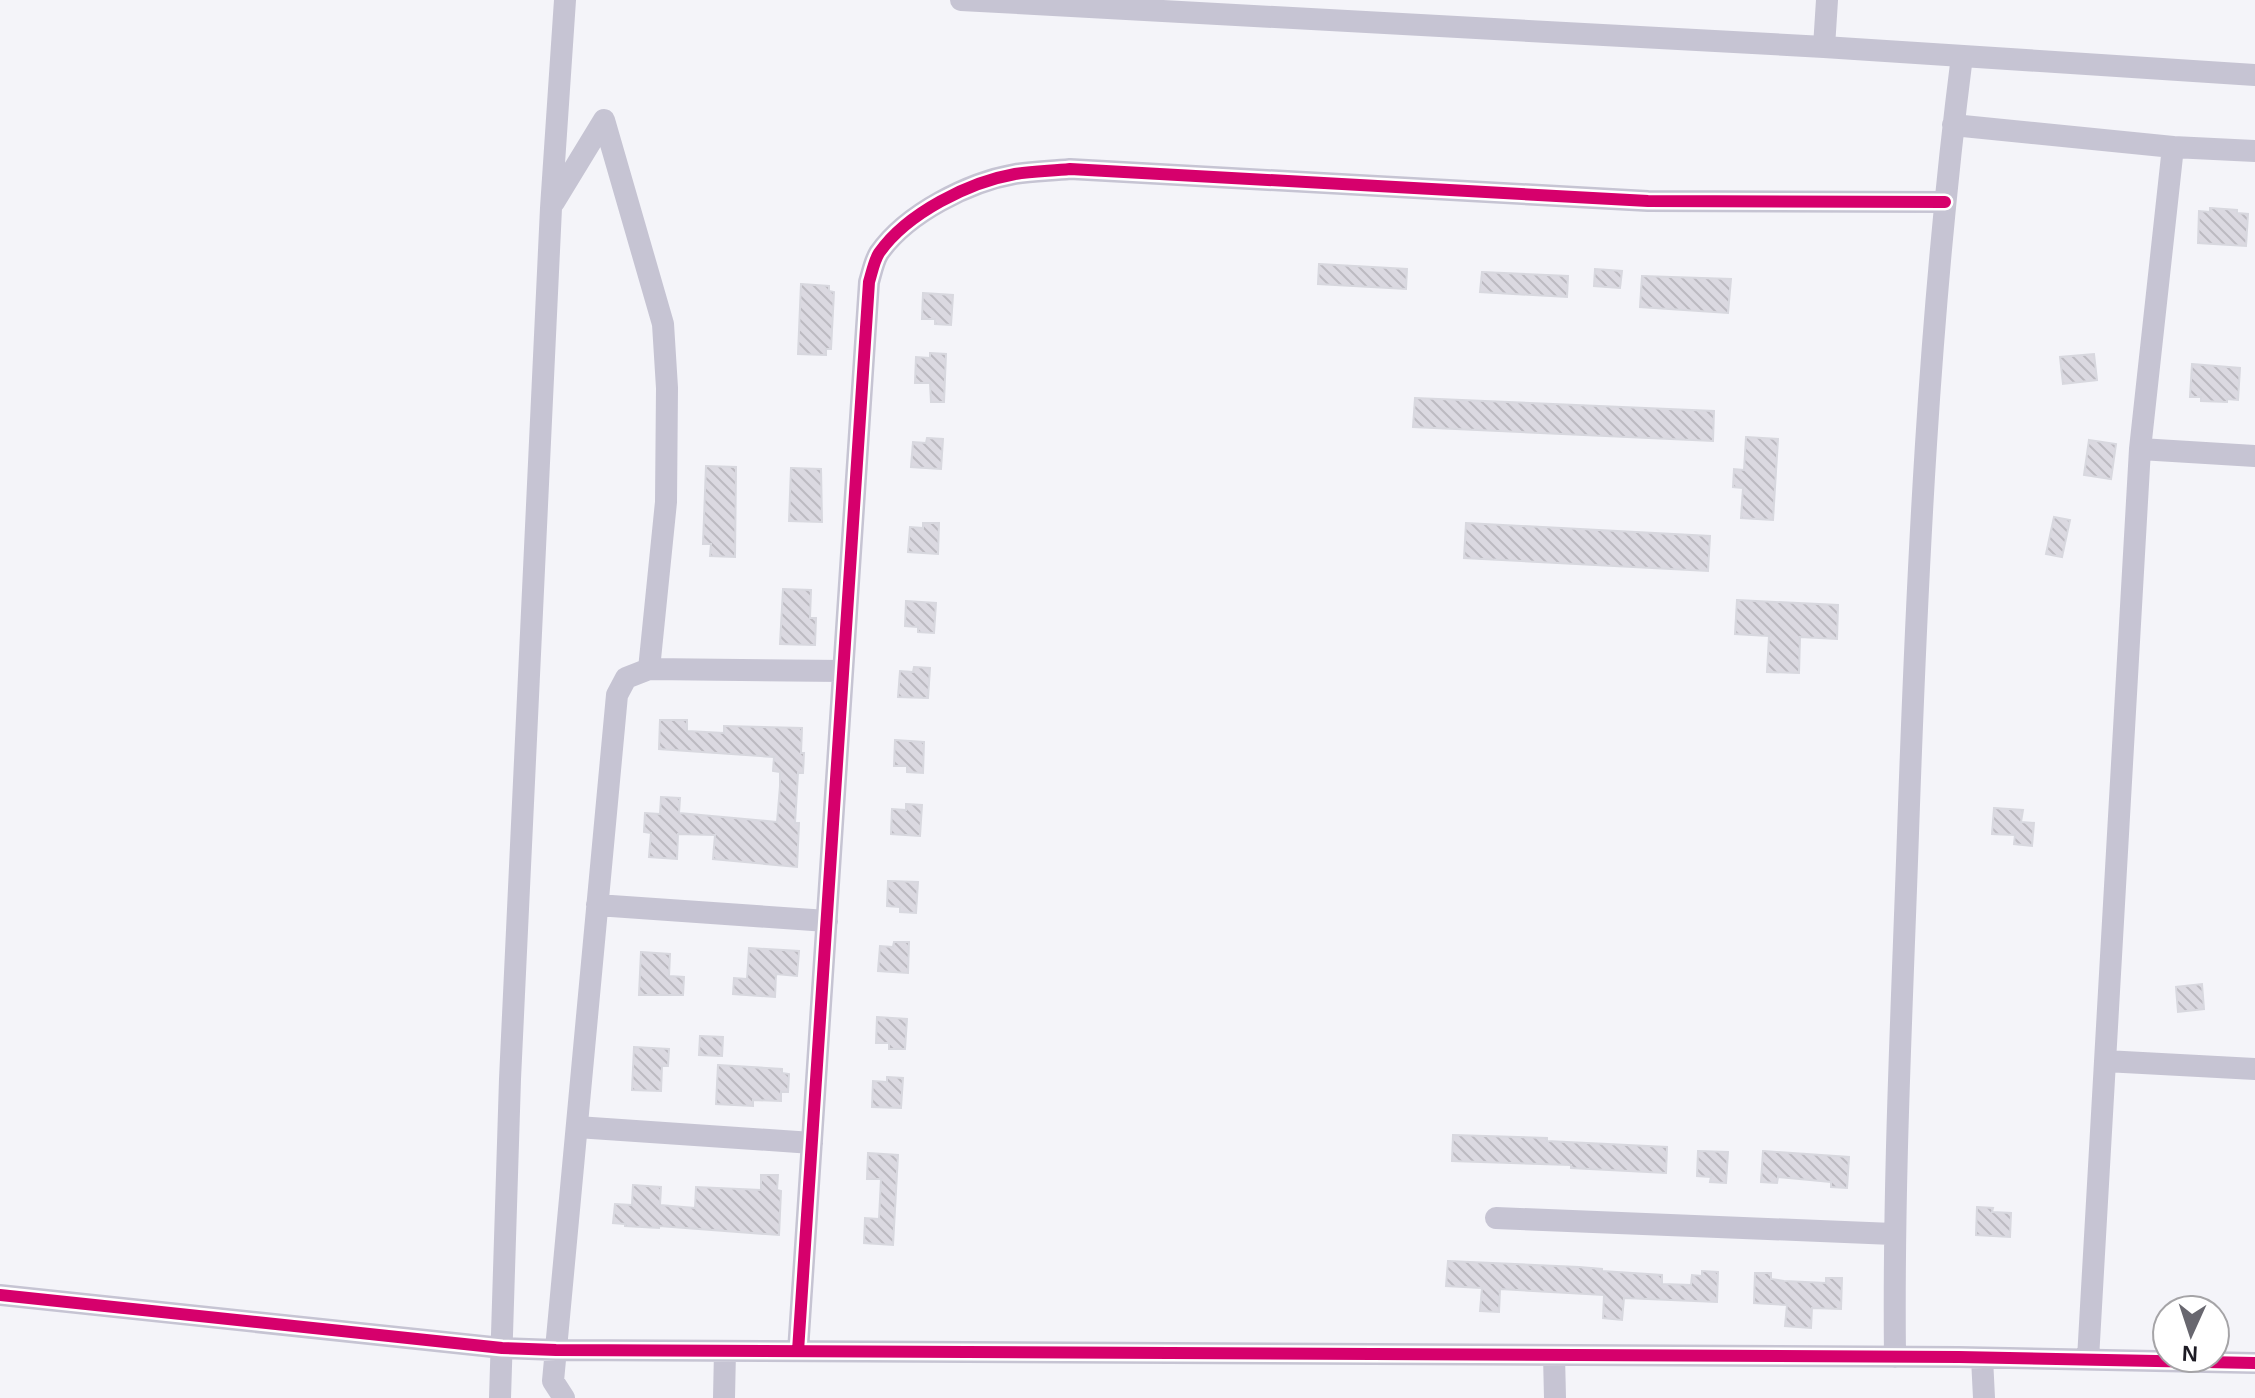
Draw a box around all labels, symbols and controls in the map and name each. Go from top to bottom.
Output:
north arrow [2151,1294,2231,1374]
text: N [2181,1341,2199,1366]

